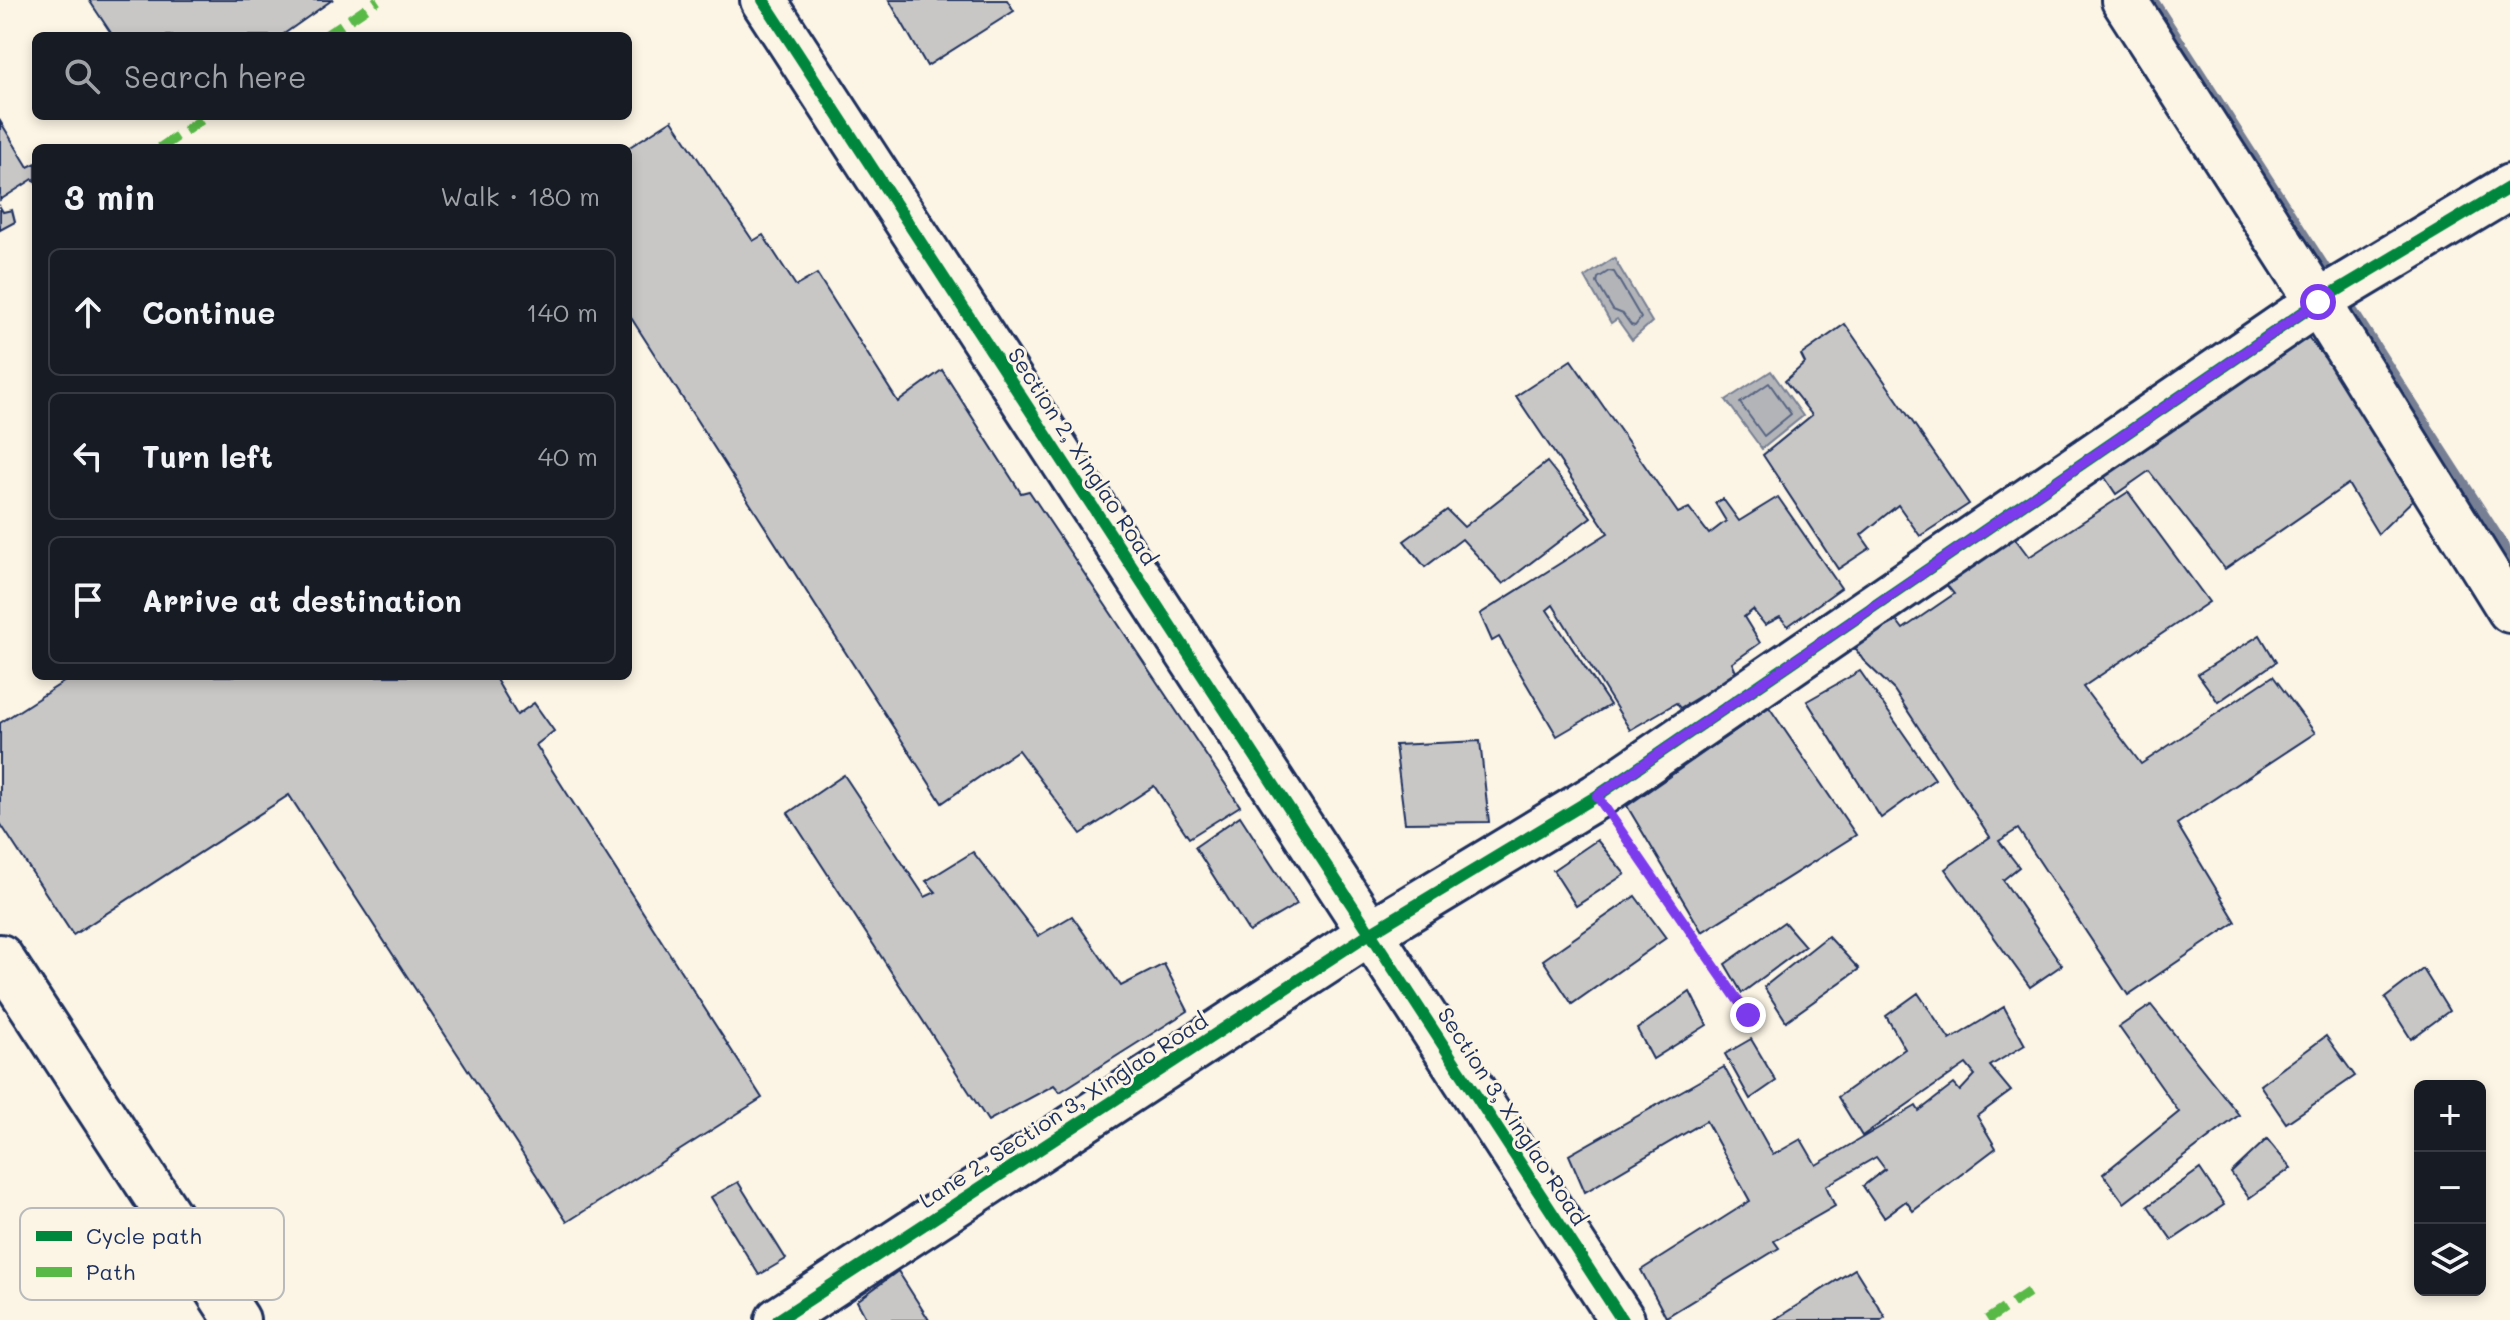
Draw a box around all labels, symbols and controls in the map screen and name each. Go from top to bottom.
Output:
search box [32,32,632,120]
icon: search [60,54,104,98]
text: Search here [124,56,307,96]
text: 3 min [64,174,155,219]
text: Walk · 180 m [440,179,600,213]
route start [2300,284,2336,320]
icon: ahead [66,290,110,334]
text: Continue [142,292,275,332]
text: 140 m [526,295,598,329]
street label: Section 2, Xinglao Road [1002,342,1164,570]
icon: left [66,434,110,478]
text: Turn left [142,436,273,476]
text: 40 m [538,439,598,473]
icon: arrive [66,578,110,622]
text: Arrive at destination [142,580,462,620]
route end [1730,997,1766,1033]
street label: Section 3, Xinglao Road [1432,1001,1595,1231]
street label: Lane 2, Section 3, Xinglao Road [913,1006,1213,1214]
map controls [2414,1080,2486,1296]
button: + [2414,1080,2486,1152]
button: − [2414,1152,2486,1224]
legend [20,1208,284,1300]
text: Cycle path [86,1221,202,1250]
button: layers [2414,1224,2486,1296]
text: Path [86,1257,135,1286]

